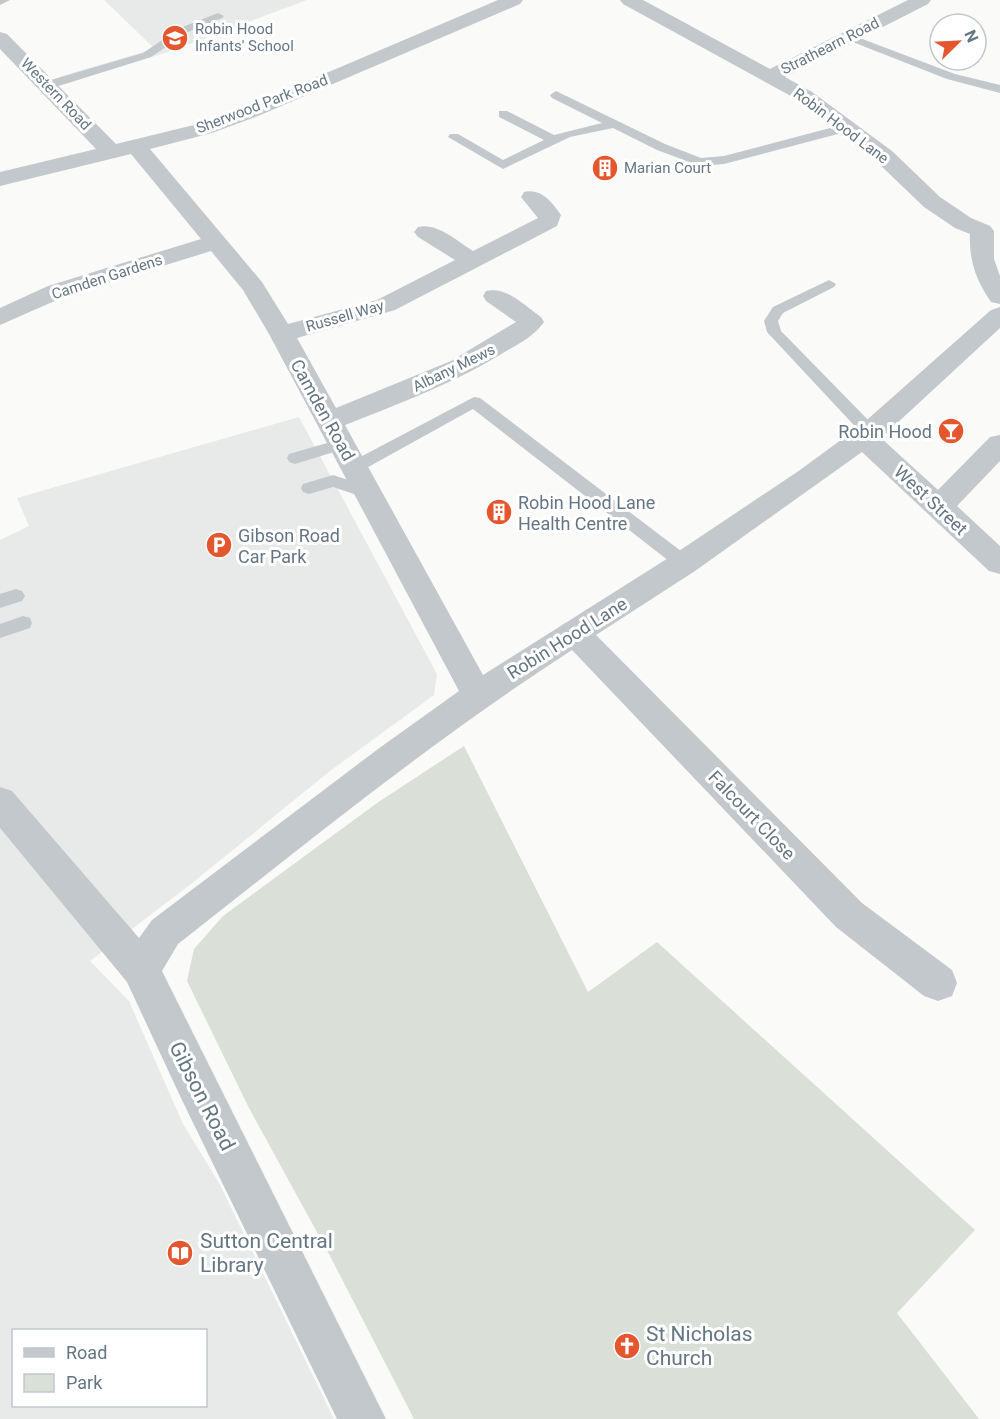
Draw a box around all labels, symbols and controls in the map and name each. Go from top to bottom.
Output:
north arrow [928,12,988,72]
street label: Strathearn Road [778,14,882,78]
place label: Robin Hood Infants' School [195,20,294,55]
school or university icon: Robin Hood Infants' School [160,23,190,53]
text: N [960,27,982,45]
street label: Western Road [17,54,95,134]
street label: Sherwood Park Road [194,71,330,137]
street label: Robin Hood Lane [790,84,892,168]
building icon: Marian Court [590,153,620,183]
place label: Marian Court [624,159,711,177]
street label: Camden Gardens [49,251,165,303]
street label: Russell Way [304,296,386,336]
street label: Albany Mews [410,340,498,396]
street label: Camden Road [286,356,360,464]
bar icon: Robin Hood [936,416,966,446]
place label: Robin Hood [838,421,932,442]
street label: West Street [890,461,972,539]
place label: Robin Hood Lane Health Centre [518,492,655,534]
building icon: Robin Hood Lane Health Centre [484,497,514,527]
place label: Gibson Road Car Park [238,525,340,567]
parking icon: Gibson Road Car Park [204,530,234,560]
street label: Robin Hood Lane [503,593,631,683]
street label: Falcourt Close [704,766,800,864]
street label: Gibson Road [164,1038,240,1154]
place label: Sutton Central Library [200,1229,333,1277]
library icon: Sutton Central Library [165,1238,195,1268]
place label: St Nicholas Church [646,1322,753,1370]
legend [12,1329,207,1407]
church icon: St Nicholas Church [612,1331,642,1361]
text: Road [66,1342,107,1363]
text: Park [66,1372,103,1393]

